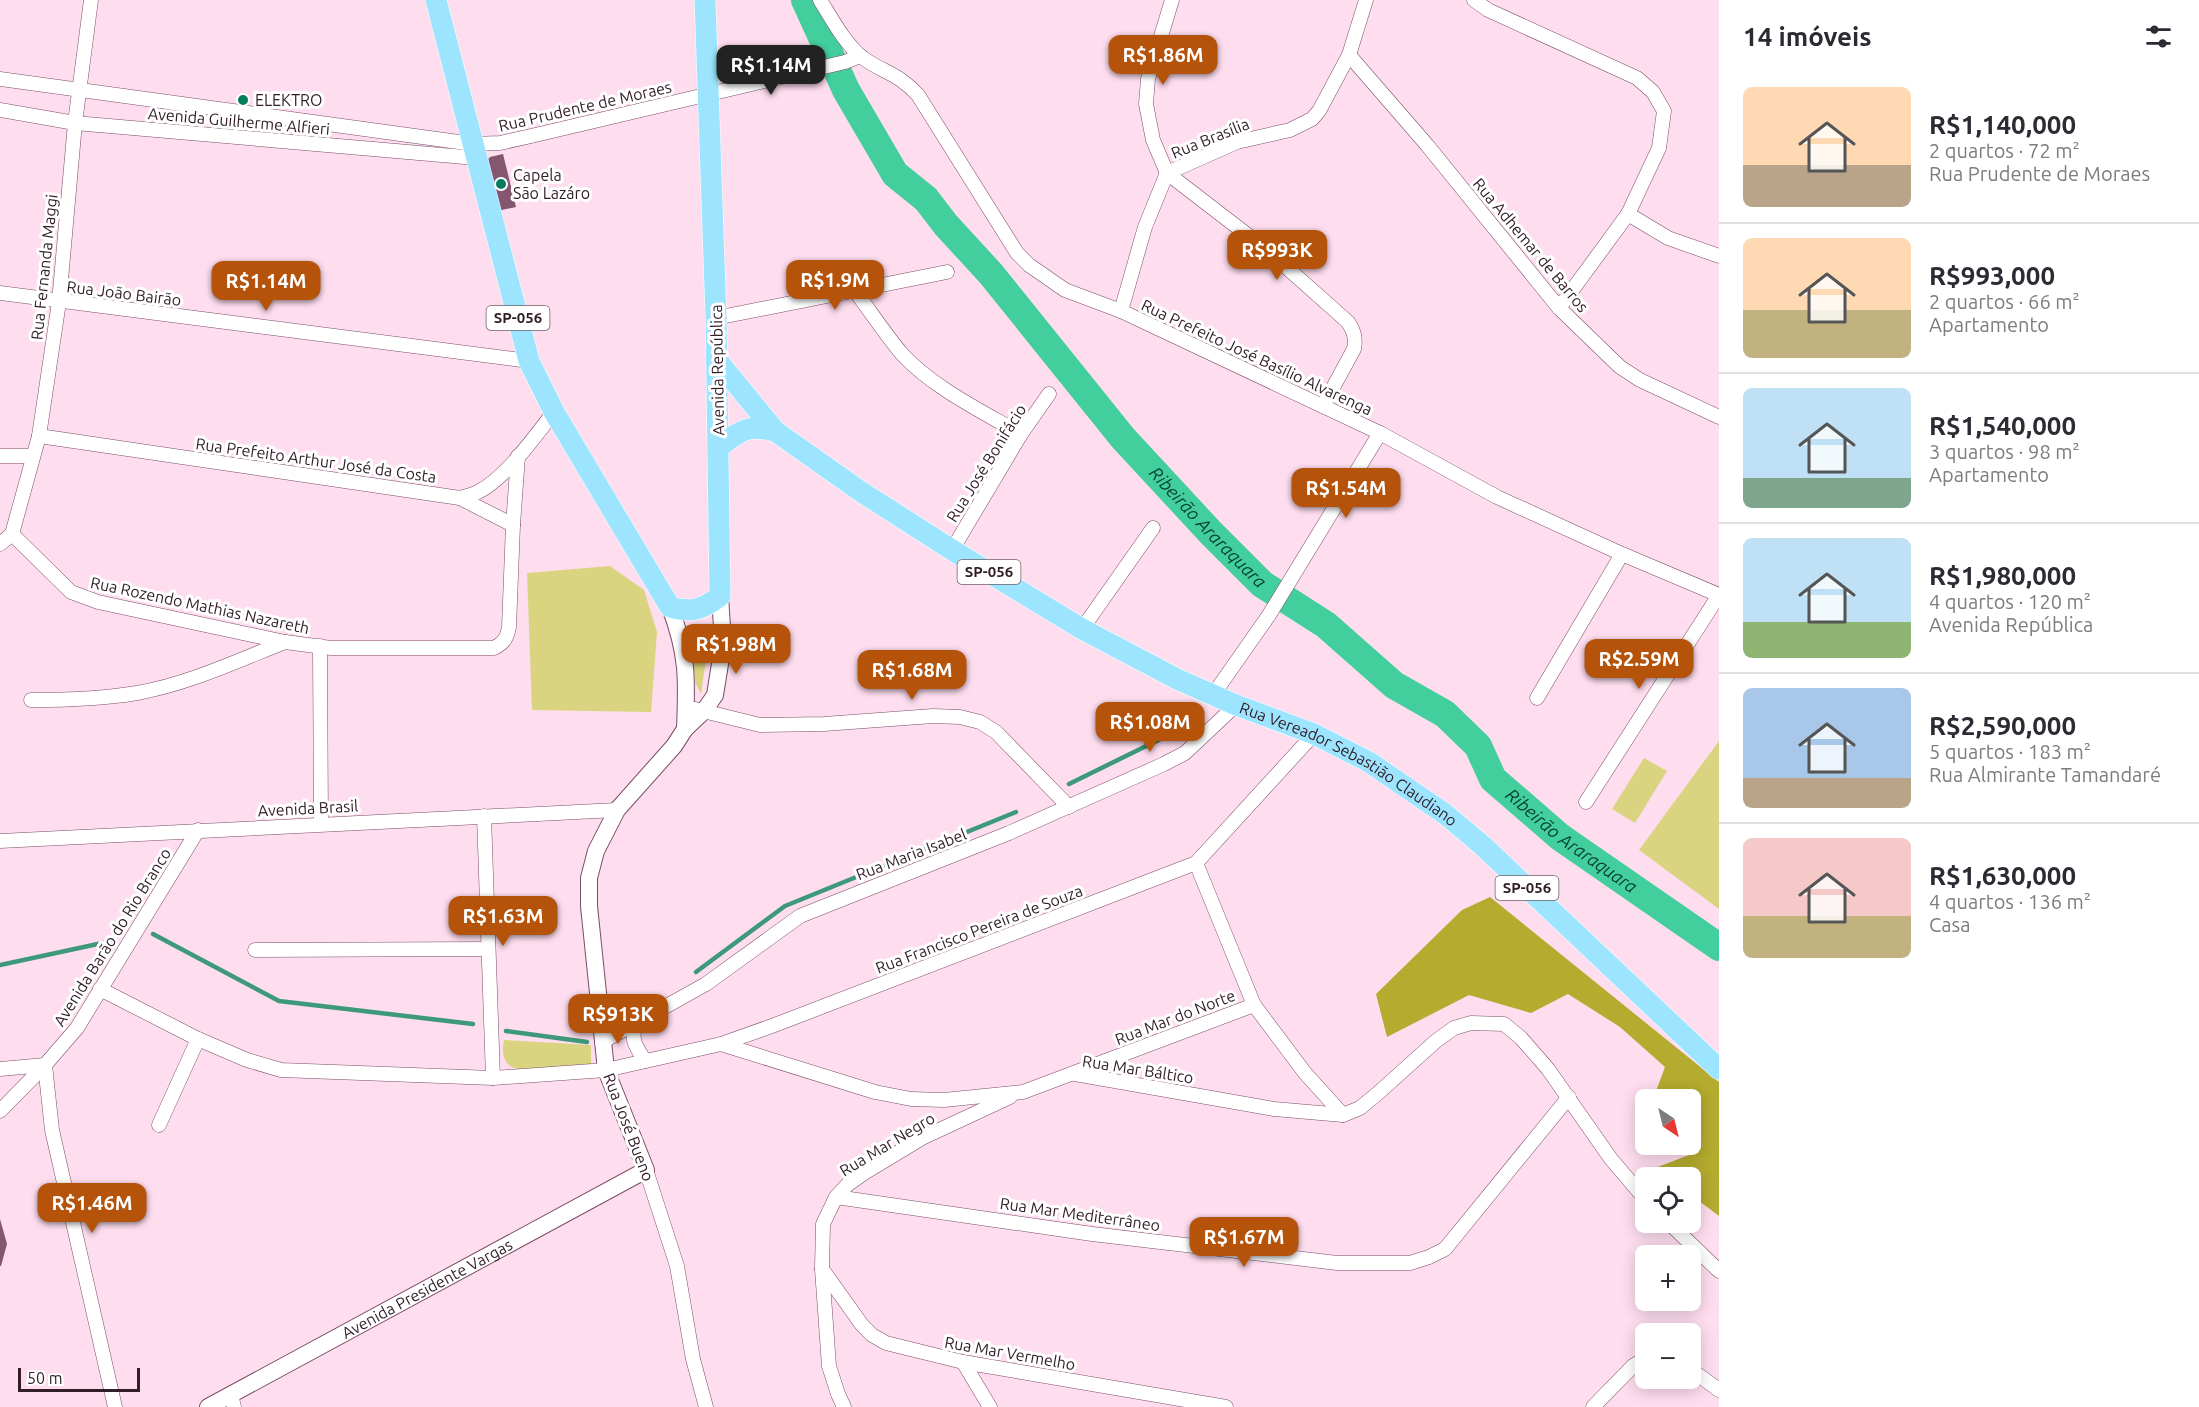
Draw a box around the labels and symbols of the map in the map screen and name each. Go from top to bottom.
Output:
pin: R$1.86M [1108,35,1218,86]
pin: R$1.14M [716,45,826,96]
street label: Rua Prudente de Moraes [497,77,673,135]
place label: ELEKTRO [255,91,322,109]
marker: ELEKTRO [236,93,250,107]
street label: Avenida Guilherme Alfieri [147,104,331,138]
street label: Rua Brasília [1168,114,1252,162]
place label: Capela São Lazáro [513,166,590,202]
street label: Rua Adhemar de Barros [1470,174,1592,316]
marker: Capela São Lazáro [494,177,508,191]
street label: Rua Fernanda Maggi [27,193,61,341]
pin: R$993K [1228,230,1326,281]
pin: R$1.9M [786,260,884,311]
pin: R$1.14M [211,261,321,312]
street label: Rua João Bairão [66,277,182,309]
street label: Rua Prefeito José Basílio Alvarenga [1139,295,1375,419]
street label: Avenida República [707,304,727,436]
road number: SP-056 [486,306,550,330]
street label: Rua José Bonifácio [943,401,1029,525]
street label: Rua Prefeito Arthur José da Costa [195,434,437,486]
water label: Ribeirão Araraquara [1146,462,1271,592]
pin: R$1.54M [1291,468,1401,519]
road number: SP-056 [958,560,1020,584]
street label: Rua Rozendo Mathias Nazareth [89,573,311,637]
pin: R$1.98M [681,624,791,675]
pin: R$2.59M [1584,639,1694,690]
pin: R$1.68M [857,650,967,701]
street label: Rua Vereador Sebastião Claudiano [1237,698,1461,830]
pin: R$1.08M [1095,702,1205,753]
water label: Ribeirão Araraquara [1502,784,1642,896]
street label: Avenida Brasil [257,796,359,820]
street label: Rua Maria Isabel [853,825,969,883]
street label: Avenida Barão do Rio Branco [50,845,174,1029]
road number: SP-056 [1496,876,1558,900]
street label: Rua Francisco Pereira de Souza [873,881,1085,977]
pin: R$1.63M [448,896,558,947]
street label: Rua Mar do Norte [1112,986,1238,1048]
pin: R$913K [569,994,667,1045]
street label: Rua Mar Báltico [1081,1051,1195,1087]
street label: Rua José Bueno [600,1070,658,1184]
north arrow [1635,1089,1701,1155]
street label: Rua Mar Negro [836,1109,938,1179]
pin: R$1.46M [37,1183,147,1234]
street label: Rua Mar Mediterrâneo [999,1194,1161,1234]
pin: R$1.67M [1189,1217,1299,1268]
street label: Avenida Presidente Vargas [339,1235,515,1342]
street label: Rua Mar Vermelho [943,1333,1077,1373]
scale bar [18,1365,140,1392]

